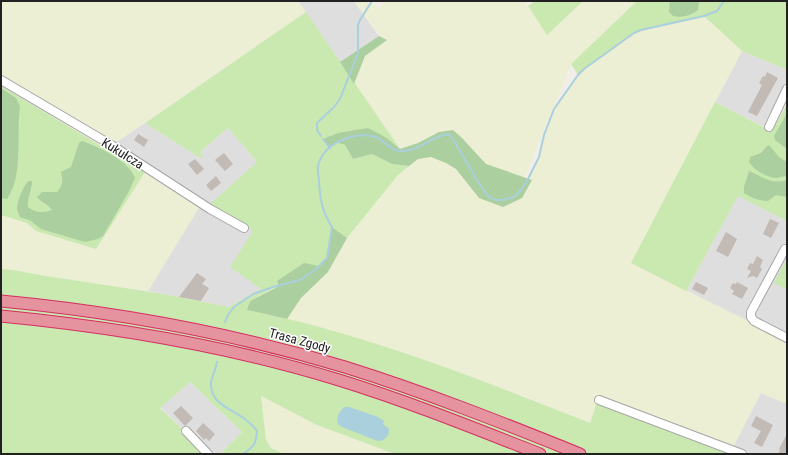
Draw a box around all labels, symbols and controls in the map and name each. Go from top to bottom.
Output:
street label: Kukułcza [99,135,146,172]
street label: Trasa Zgody [268,325,333,356]

